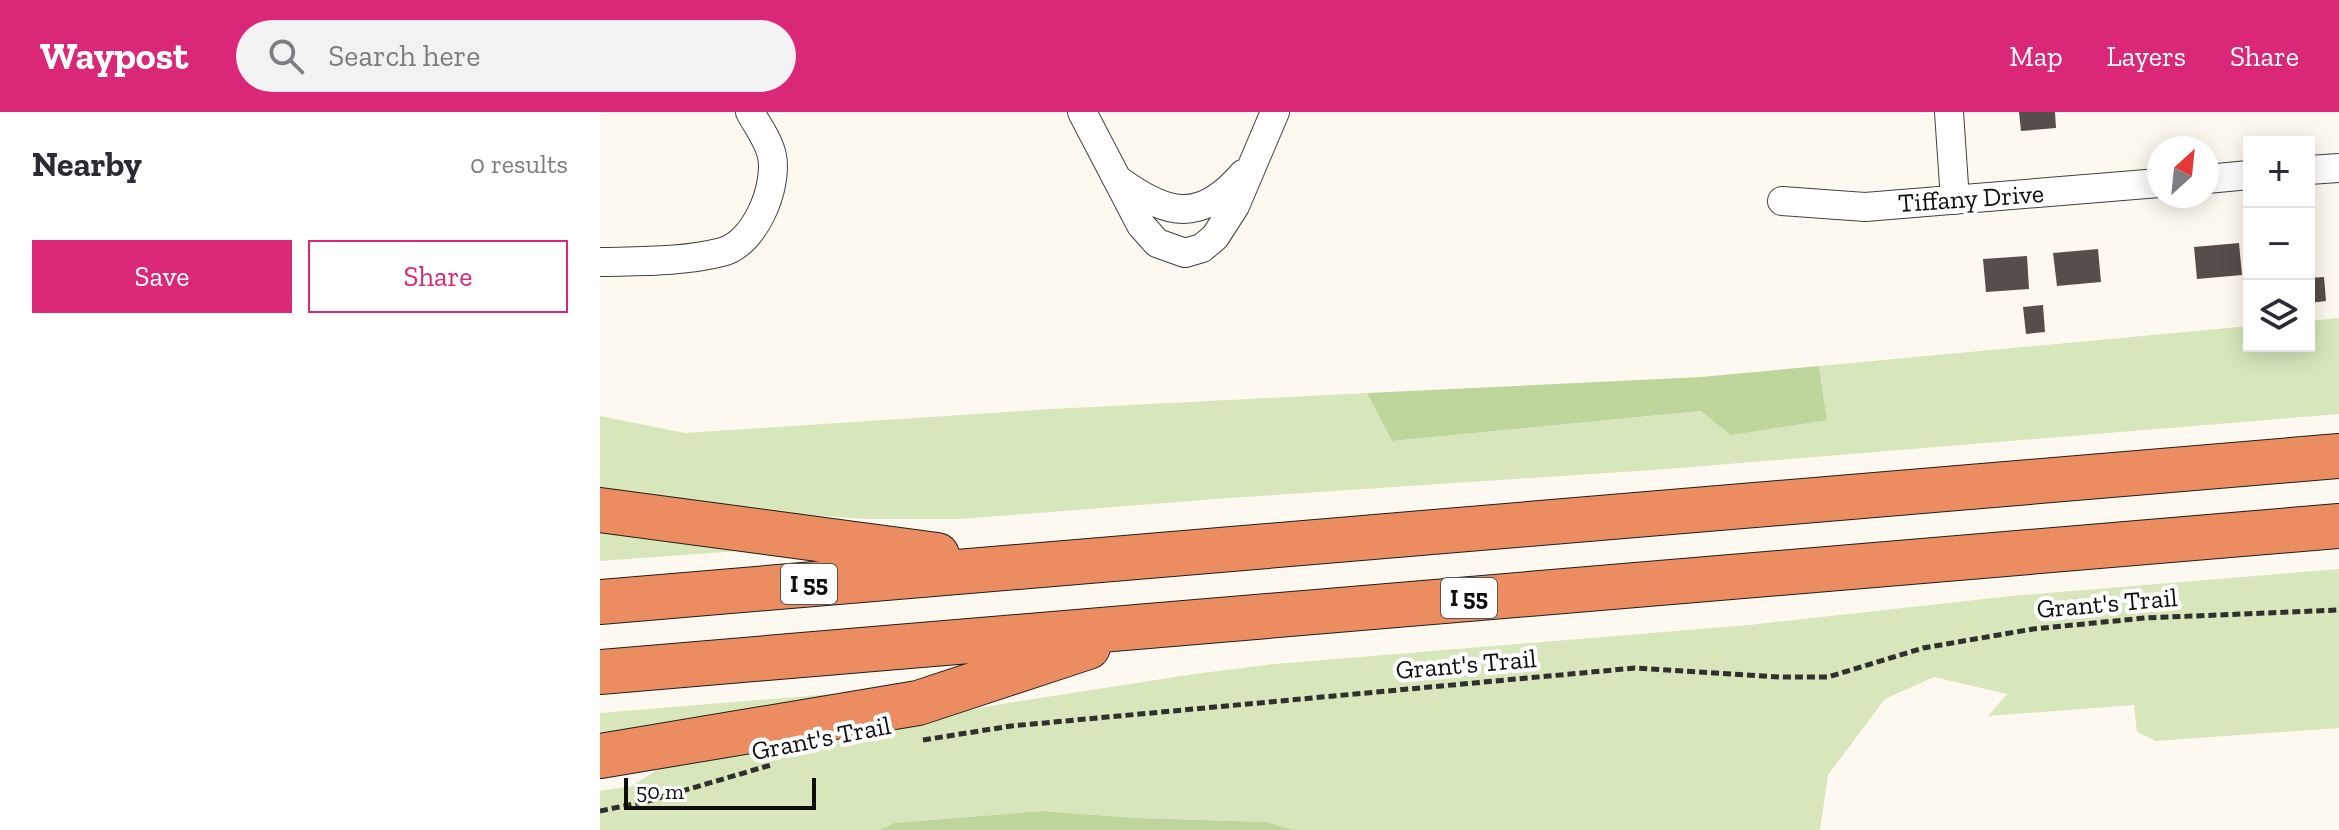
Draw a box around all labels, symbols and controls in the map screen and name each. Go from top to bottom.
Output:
search box [236,20,796,92]
text: Waypost [40,33,188,79]
icon: search [264,34,308,78]
text: Search here [328,38,480,74]
text: Map [2009,40,2063,73]
text: Layers [2107,40,2186,73]
text: Share [2230,40,2299,73]
north arrow [2147,136,2219,208]
map controls [2243,136,2315,352]
button: + [2243,136,2315,208]
text: Nearby [32,144,142,185]
text: 0 results [470,148,568,180]
street label: Tiffany Drive [1897,177,2045,219]
button: − [2243,208,2315,280]
button: Save [32,240,292,313]
button: Share [308,240,568,313]
button: layers [2243,280,2315,352]
road number: I 55 [781,564,837,604]
road number: I 55 [1441,578,1497,618]
street label: Grant's Trail [2035,581,2179,625]
street label: Grant's Trail [1394,642,1538,686]
street label: Grant's Trail [749,709,893,767]
scale bar [624,774,816,810]
text: 50 m [636,778,684,805]

